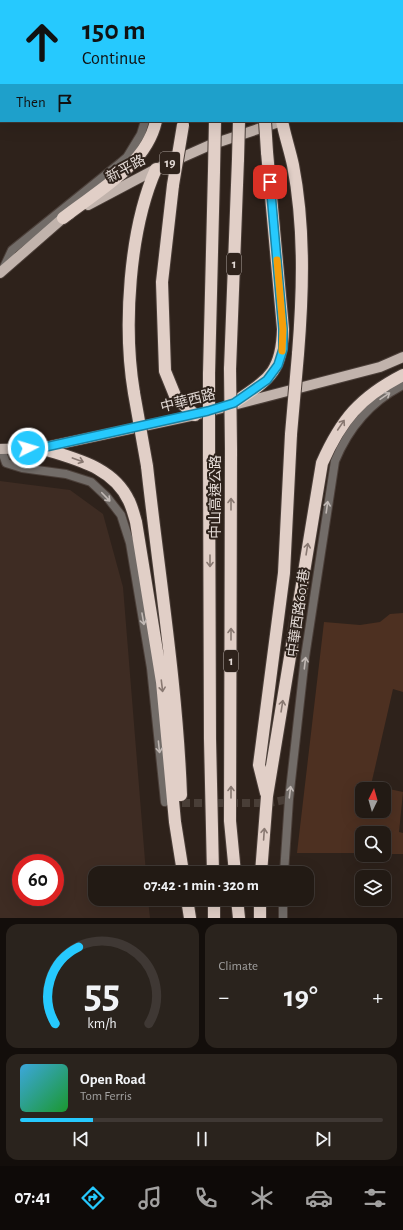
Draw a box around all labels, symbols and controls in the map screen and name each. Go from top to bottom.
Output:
icon: ahead [16,16,68,68]
text: 150 m [82,17,146,45]
text: Continue [82,50,146,68]
icon: arrive [54,92,76,114]
text: Then [16,95,46,110]
street label: 新平路 [104,152,148,185]
road number: 19 [160,152,180,174]
pin [253,165,287,199]
icon: arrive [259,171,281,193]
road number: 1 [227,253,241,275]
street label: 中華西路 [159,386,217,415]
one-way arrow [379,392,390,400]
one-way arrow [337,420,345,431]
position arrow [7,427,49,469]
street label: 中山高速公路 [207,455,223,539]
one-way arrow [71,457,84,464]
one-way arrow [101,492,111,502]
one-way arrow [227,498,235,511]
one-way arrow [323,501,331,514]
one-way arrow [303,543,311,556]
one-way arrow [206,554,214,567]
street label: 中華西路601巷 [285,568,312,658]
one-way arrow [139,612,147,625]
one-way arrow [227,628,235,641]
road number: 1 [224,650,238,672]
one-way arrow [301,657,308,670]
one-way arrow [159,679,166,692]
one-way arrow [278,699,286,712]
one-way arrow [156,740,163,753]
north arrow [355,782,391,818]
map controls [355,782,391,906]
one-way arrow [227,786,235,799]
one-way arrow [286,786,293,799]
button: search [355,826,391,862]
one-way arrow [260,828,267,841]
speed limit sign: 60 [12,854,64,906]
button: layers [355,870,391,906]
text: 07:42 · 1 min · 320 m [143,878,259,893]
text: Climate [219,960,258,973]
text: 55 [84,974,120,1015]
text: 19° [284,982,318,1012]
text: − [219,986,229,1008]
text: + [372,986,383,1008]
text: km/h [88,1017,117,1031]
text: Open Road [80,1072,146,1087]
text: Tom Ferris [80,1090,132,1103]
icon: previous [70,1128,92,1150]
icon: pause [191,1128,213,1150]
icon: next [312,1128,334,1150]
icon: directions [79,1184,107,1212]
icon: music [136,1184,164,1212]
icon: phone [192,1184,220,1212]
icon: climate [248,1184,276,1212]
icon: car [305,1184,333,1212]
icon: filters [361,1184,389,1212]
text: 07:41 [14,1189,51,1207]

